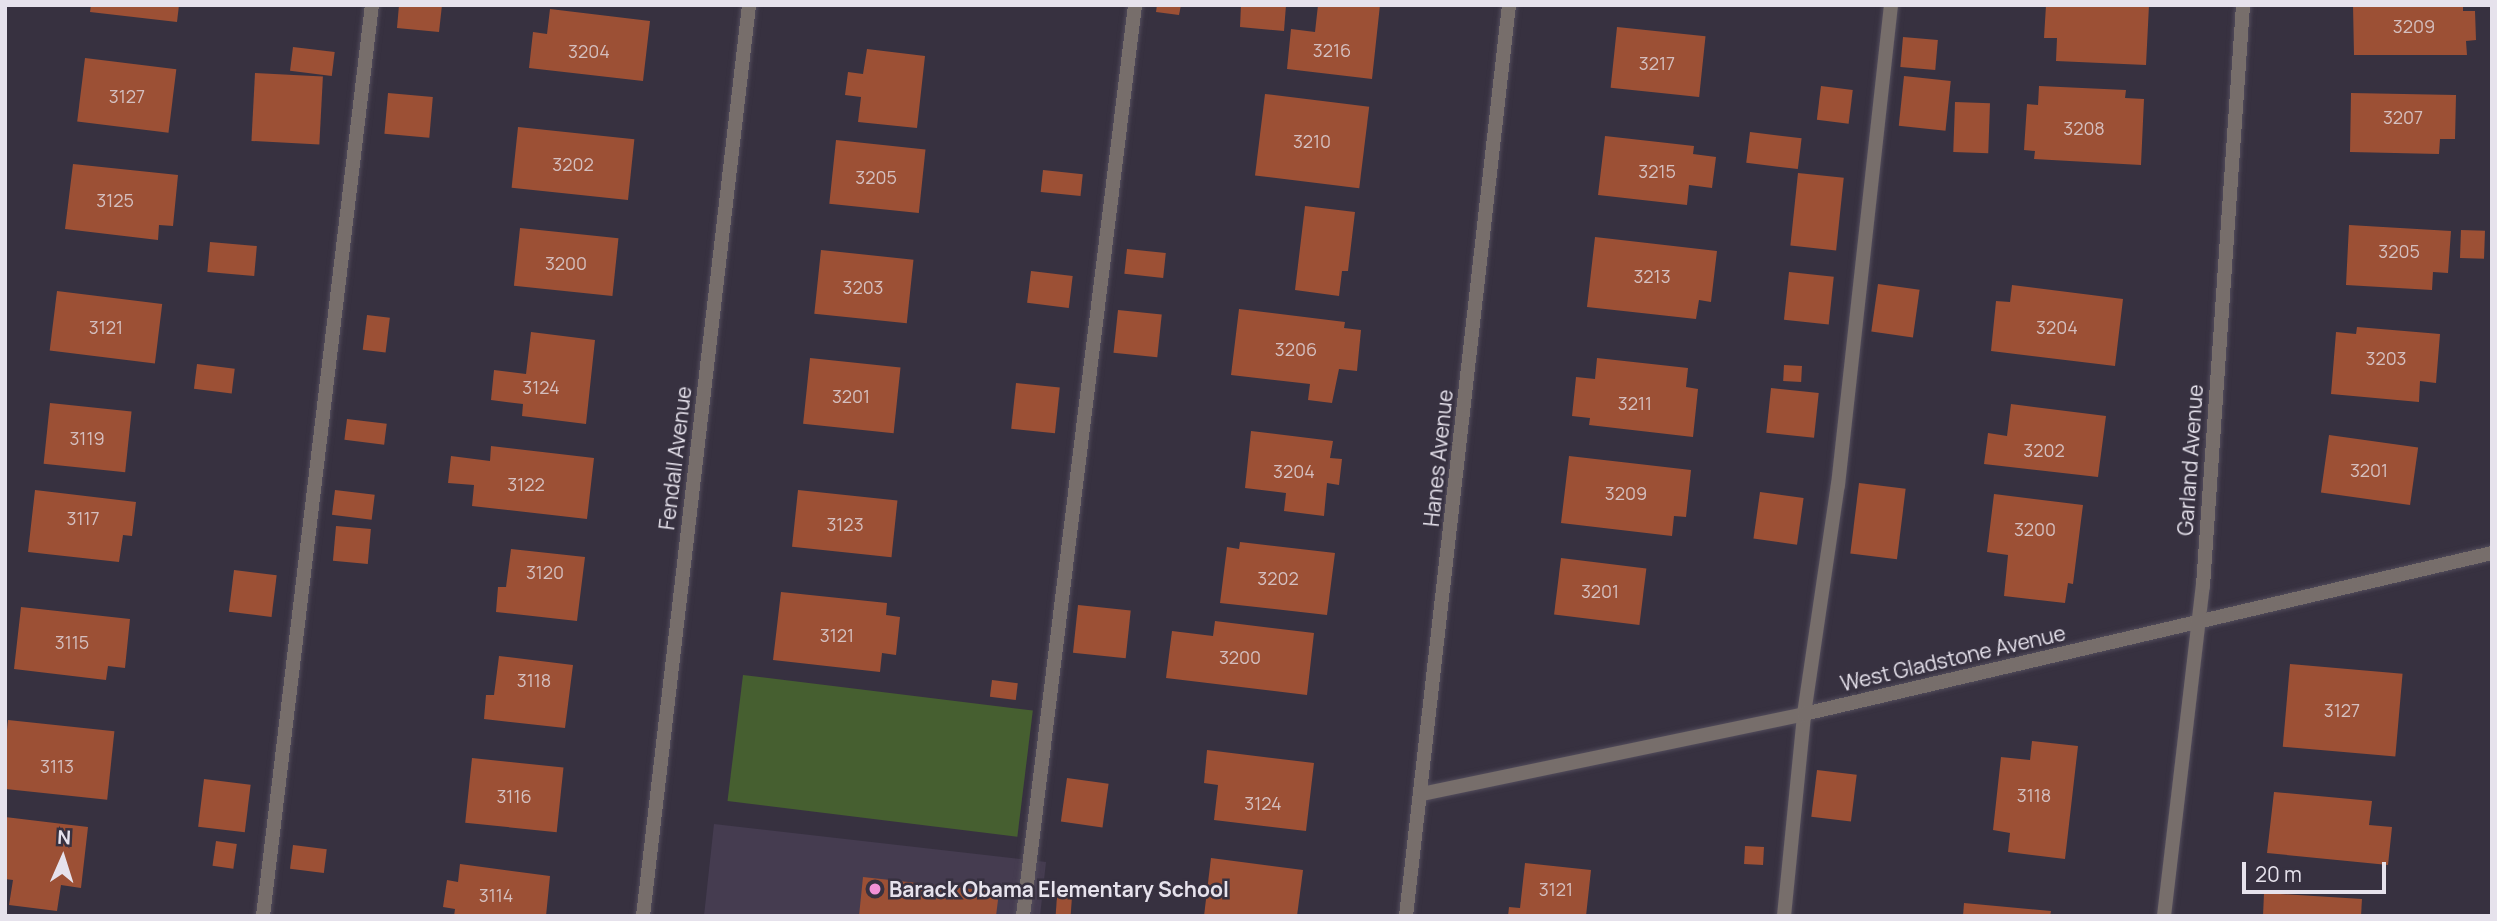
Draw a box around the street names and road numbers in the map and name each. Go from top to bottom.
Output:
street label: Garland Avenue [2172,384,2208,536]
street label: Fendall Avenue [654,385,696,531]
street label: Hanes Avenue [1418,388,1458,528]
street label: West Gladstone Avenue [1838,620,2068,696]

